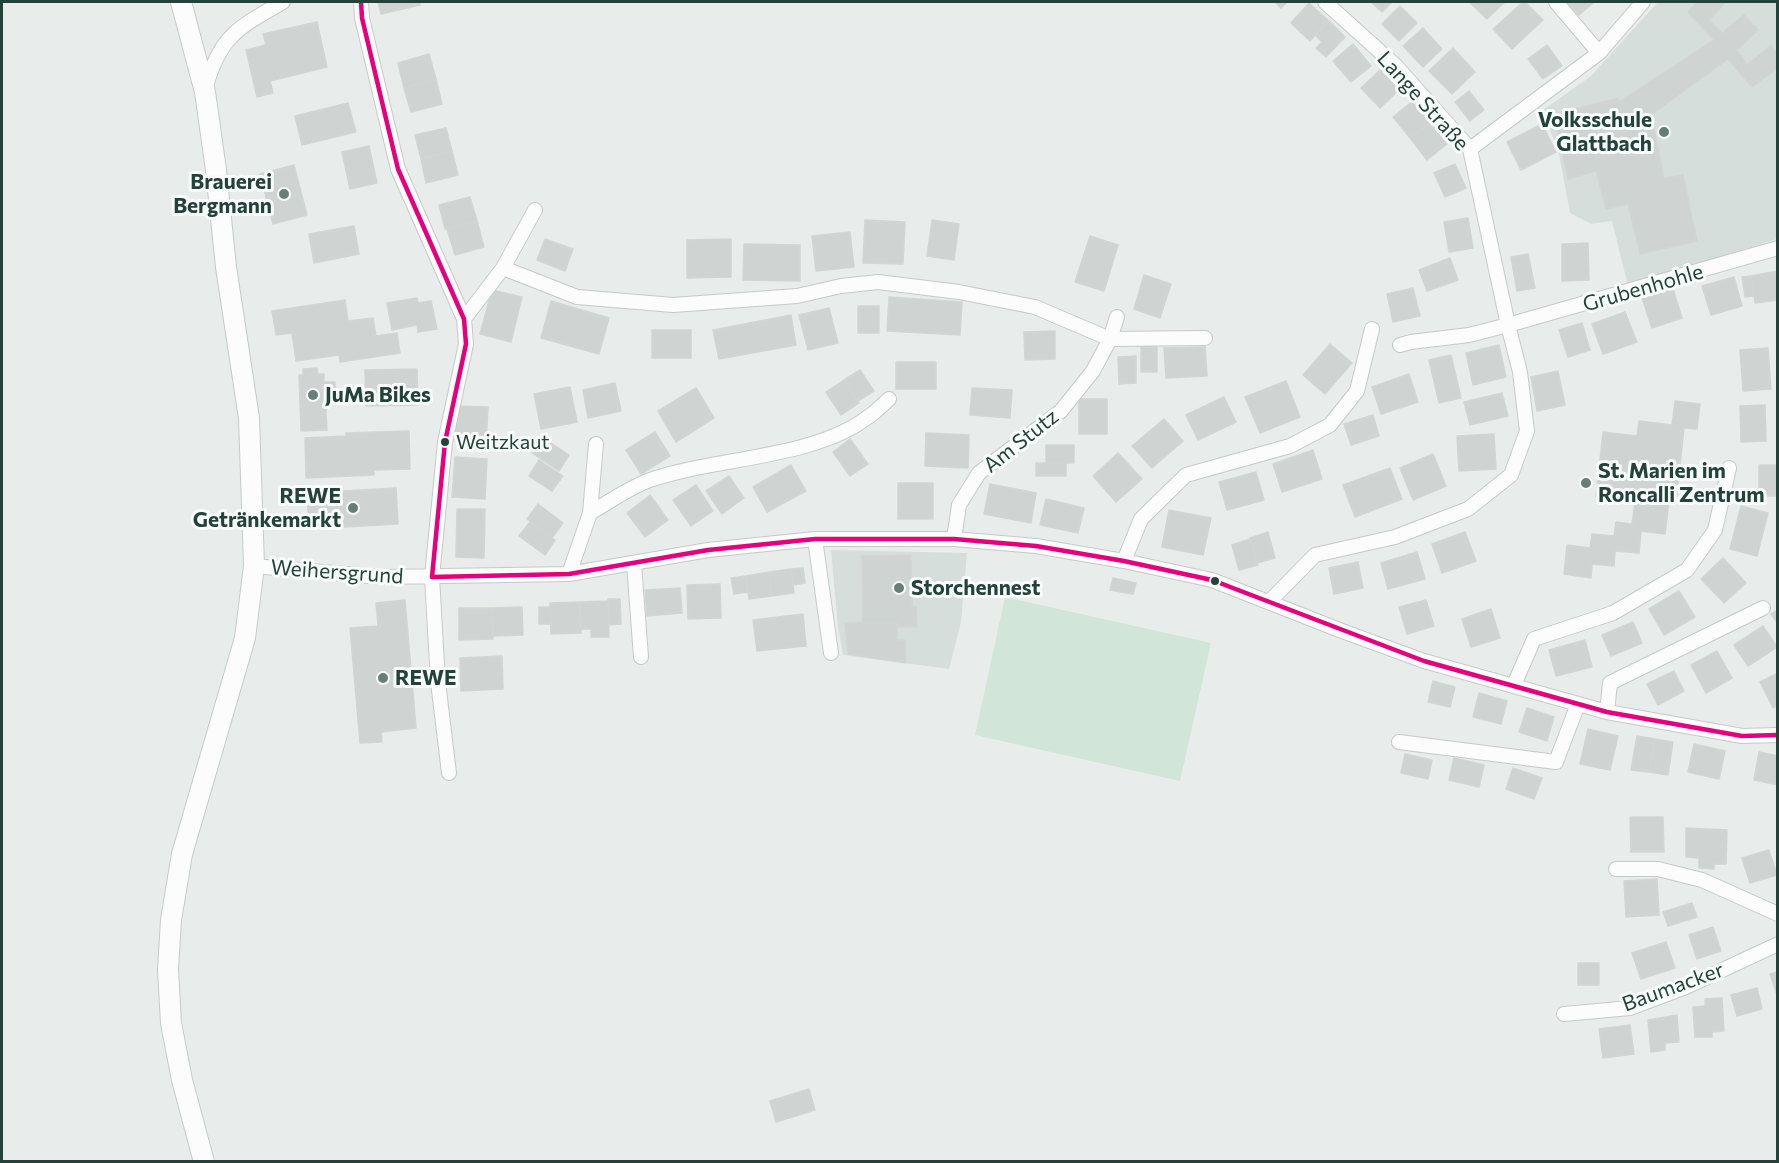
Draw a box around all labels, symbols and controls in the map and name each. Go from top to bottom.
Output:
street label: Lange Straße [1372,46,1474,156]
place label: Volksschule Glattbach [1538,107,1652,157]
marker: Volksschule Glattbach [1657,125,1671,139]
place label: Brauerei Bergmann [173,169,272,219]
marker: Brauerei Bergmann [277,187,291,201]
street label: Grubenhohle [1580,259,1706,317]
place label: JuMa Bikes [325,382,431,408]
marker: JuMa Bikes [306,388,320,402]
street label: Am Stutz [978,404,1064,478]
place label: Weitzkaut [456,430,549,454]
marker: Weitzkaut [439,436,451,448]
place label: St. Marien im Roncalli Zentrum [1598,458,1764,508]
marker: St. Marien im Roncalli Zentrum [1579,476,1593,490]
place label: REWE Getränkemarkt [193,483,341,533]
marker: REWE Getränkemarkt [346,501,360,515]
street label: Weihersgrund [270,555,404,589]
place label: Storchennest [911,575,1040,601]
unlabelled marker [1209,575,1221,587]
marker: Storchennest [892,581,906,595]
place label: REWE [395,665,457,691]
marker: REWE [376,671,390,685]
street label: Baumacker [1619,957,1727,1017]

